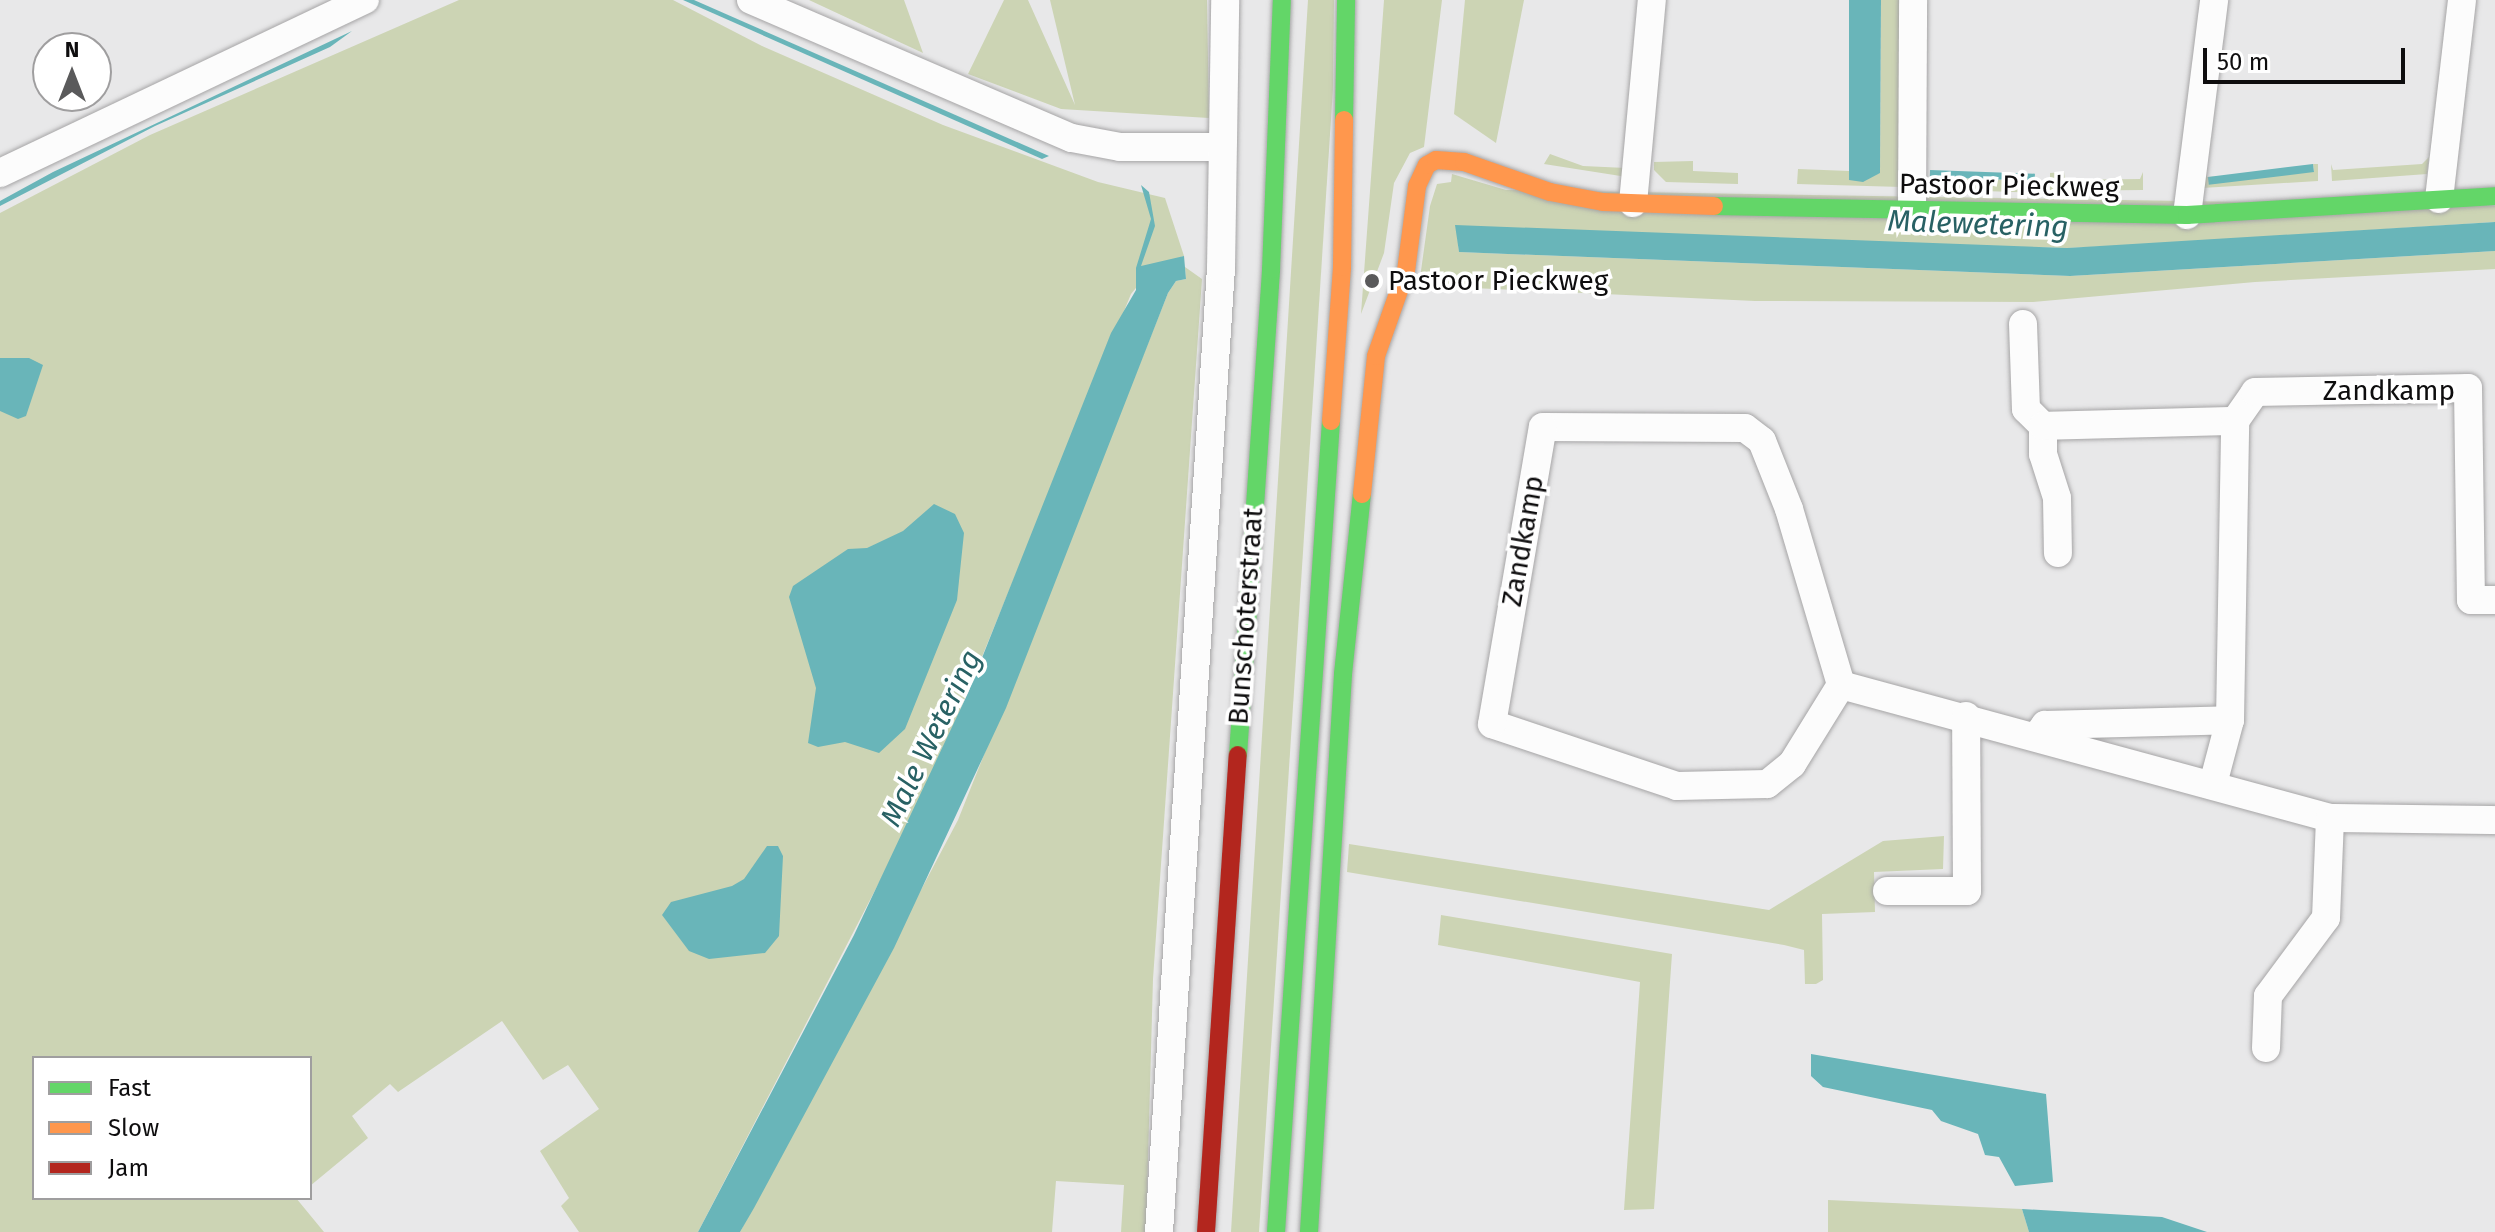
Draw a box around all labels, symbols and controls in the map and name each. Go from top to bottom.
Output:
north arrow [32,32,112,112]
scale bar [2207,32,2409,82]
text: N [65,36,79,63]
text: 50 m [2217,48,2269,76]
street label: Pastoor Pieckweg [1899,167,2119,205]
water label: Malewetering [1887,203,2069,245]
place label: Pastoor Pieckweg [1388,264,1608,298]
marker: Pastoor Pieckweg [1363,272,1381,290]
street label: Zandkamp [2323,374,2455,408]
street label: Zandkamp [1495,473,1551,609]
street label: Bunschoterstraat [1222,506,1270,726]
water label: Male Wetering [873,644,989,832]
legend [32,1056,312,1200]
text: Fast [108,1074,151,1102]
text: Slow [108,1114,159,1142]
text: Jam [108,1154,149,1182]

